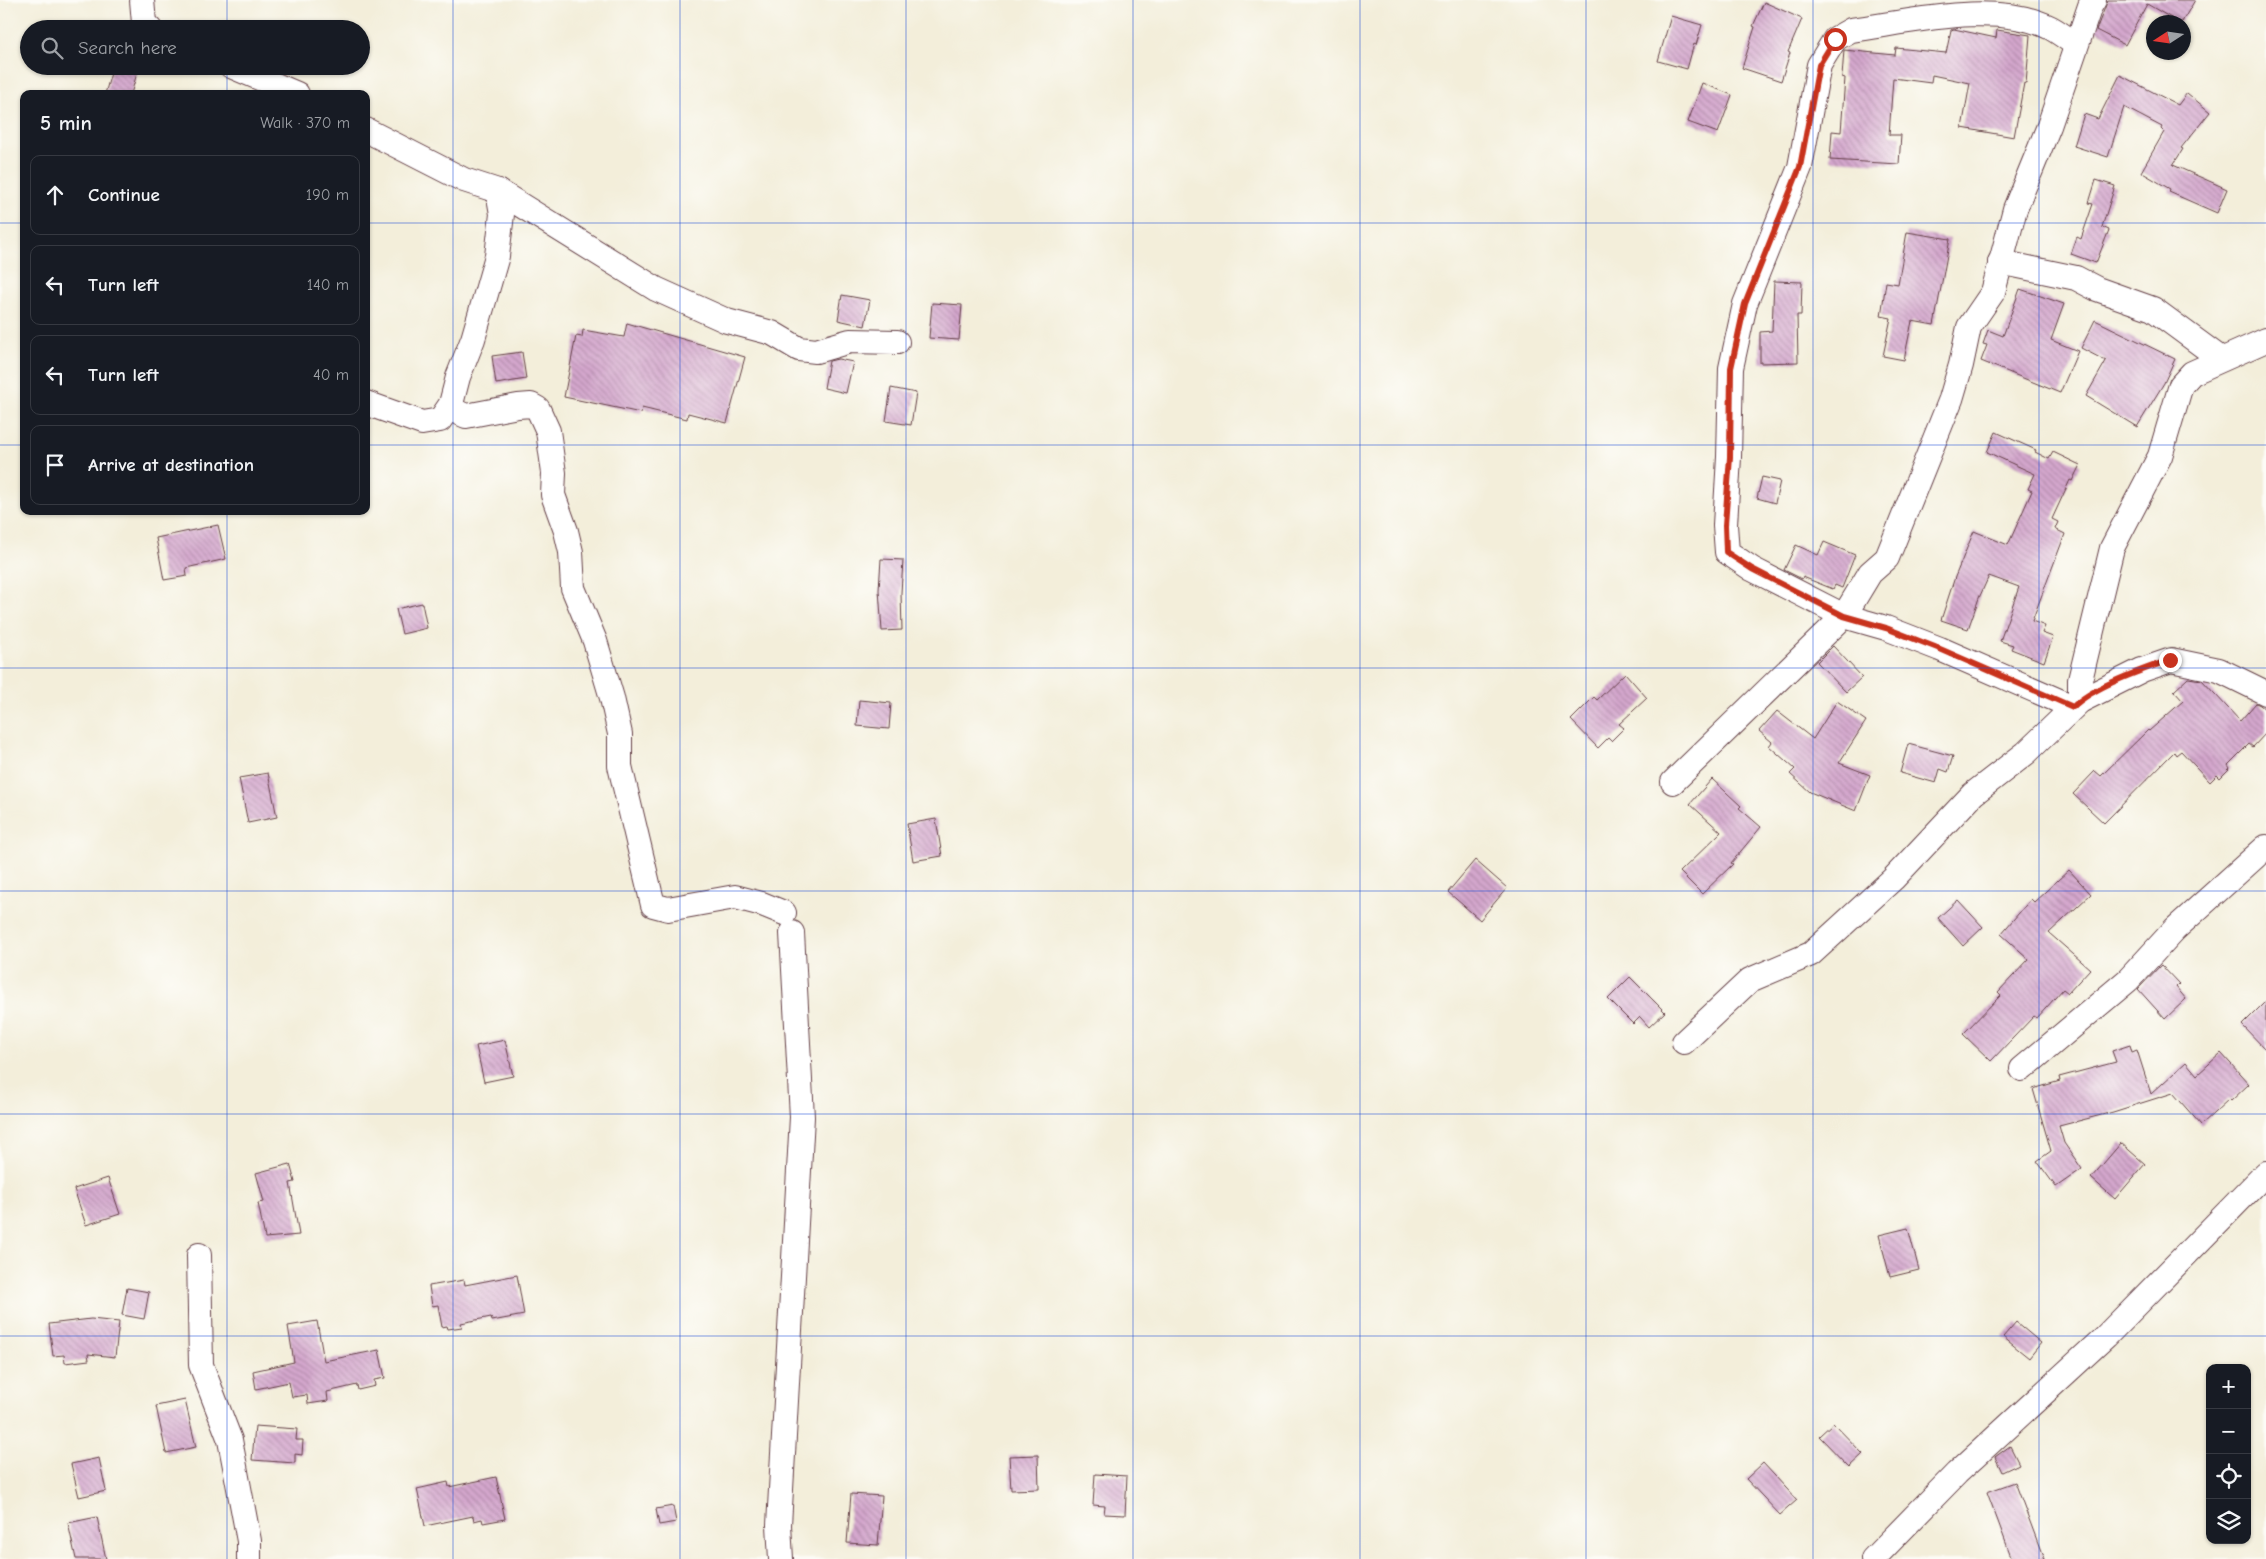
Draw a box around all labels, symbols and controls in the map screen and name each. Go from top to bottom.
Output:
north arrow [2146,15,2191,60]
search box [20,20,370,75]
route start [1824,28,1847,51]
icon: search [38,34,66,62]
text: Search here [78,37,177,59]
text: 5 min [40,111,92,135]
text: Walk · 370 m [260,114,350,132]
icon: ahead [41,181,69,209]
text: Continue [88,184,160,206]
text: 190 m [306,186,349,204]
icon: left [41,271,69,299]
text: Turn left [88,274,159,296]
text: 140 m [307,276,349,294]
icon: left [41,361,69,389]
text: Turn left [88,364,159,386]
text: 40 m [313,366,349,384]
icon: arrive [41,451,69,479]
text: Arrive at destination [88,454,254,476]
route end [2159,649,2182,672]
map controls [2206,1364,2251,1544]
button: + [2206,1364,2251,1409]
button: − [2206,1409,2251,1454]
button: locate [2206,1454,2251,1499]
button: layers [2206,1499,2251,1544]

